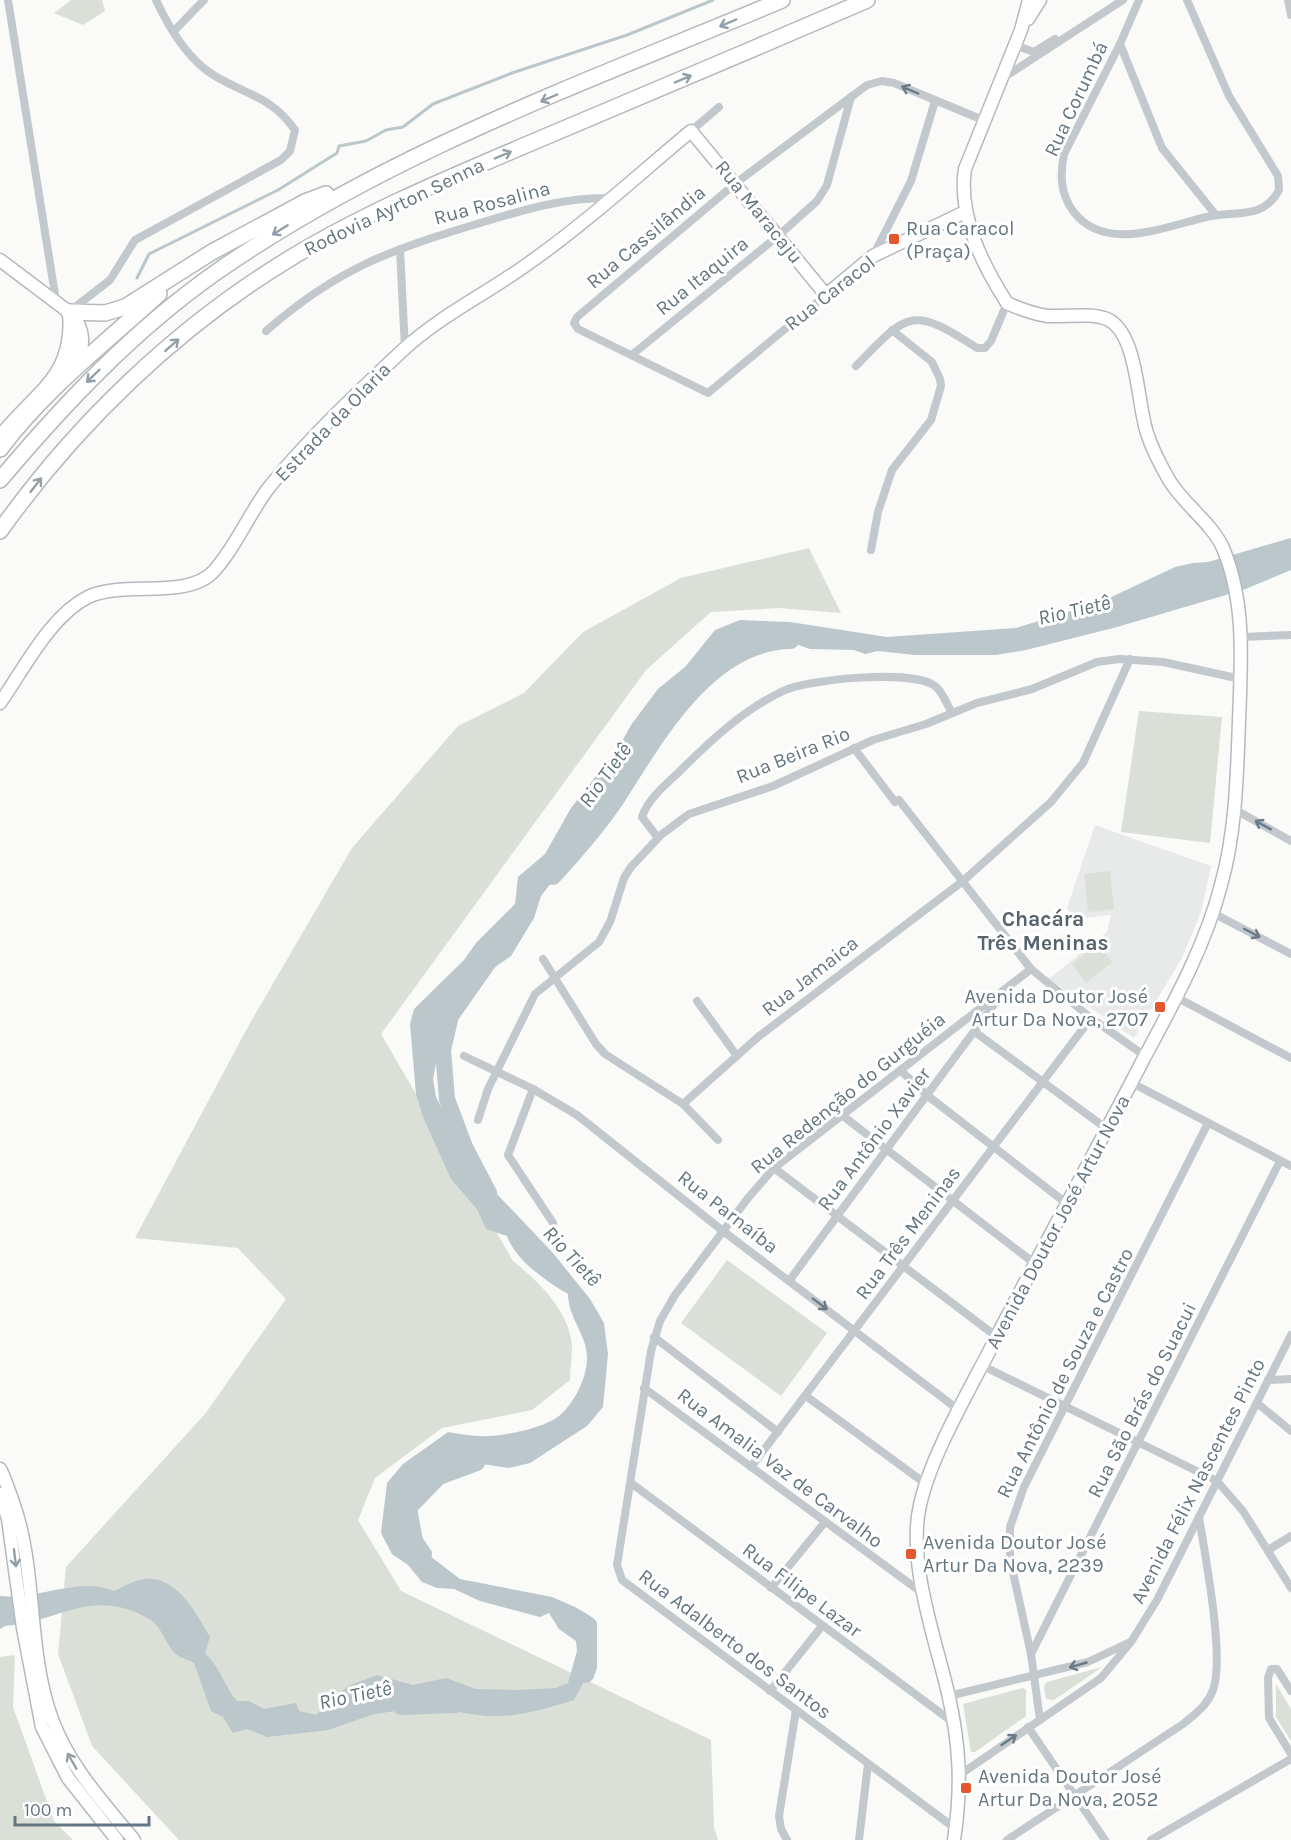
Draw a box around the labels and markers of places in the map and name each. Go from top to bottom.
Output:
place label: Rua Caracol (Praça) [906,217,1014,263]
marker: Rua Caracol (Praça) [887,232,901,246]
place label: Avenida Doutor José Artur Da Nova, 2707 [965,985,1149,1031]
marker: Avenida Doutor José Artur Da Nova, 2707 [1153,1000,1167,1014]
place label: Avenida Doutor José Artur Da Nova, 2239 [923,1531,1106,1577]
marker: Avenida Doutor José Artur Da Nova, 2239 [904,1547,918,1561]
place label: Avenida Doutor José Artur Da Nova, 2052 [978,1765,1161,1811]
marker: Avenida Doutor José Artur Da Nova, 2052 [959,1781,973,1795]

